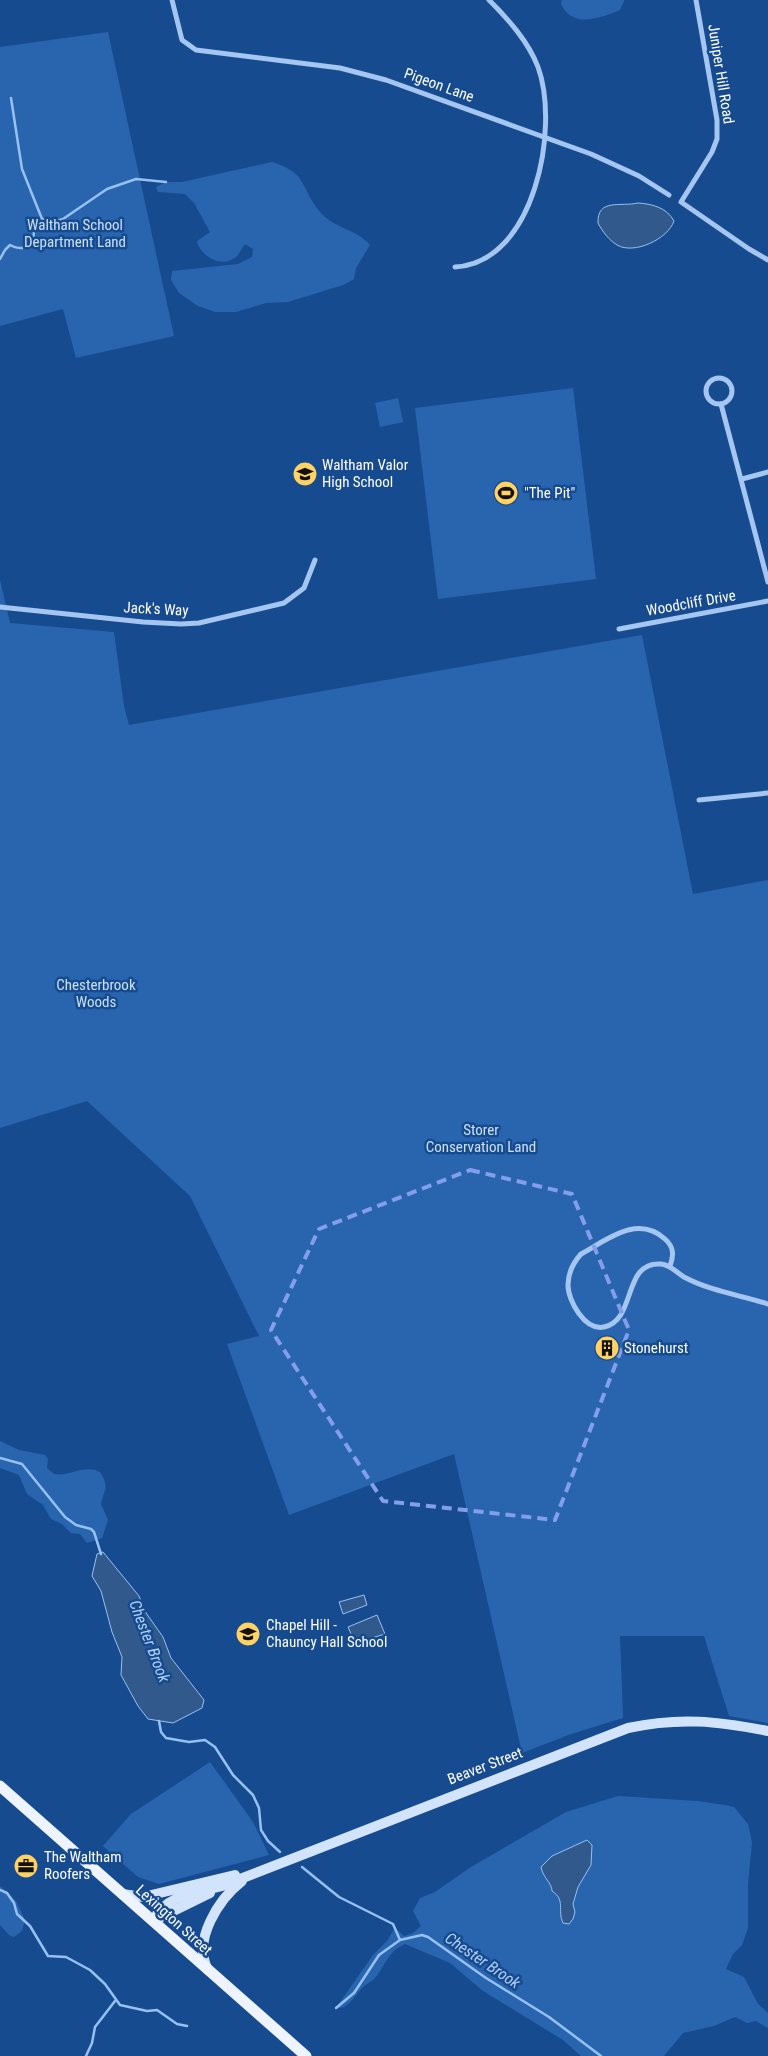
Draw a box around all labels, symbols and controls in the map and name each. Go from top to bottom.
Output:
street label: Juniper Hill Road [704,23,738,125]
street label: Pigeon Lane [402,64,476,106]
park label: Waltham School Department Land [24,216,126,251]
place label: Waltham Valor High School [322,456,409,491]
school or university icon: Waltham Valor High School [292,461,318,487]
sports icon: "The Pit" [493,480,519,506]
place label: "The Pit" [524,484,576,502]
street label: Woodcliff Drive [645,586,737,620]
street label: Jack's Way [123,598,189,620]
park label: Chesterbrook Woods [56,976,136,1011]
park label: Storer Conservation Land [426,1121,536,1156]
building icon: Stonehurst [594,1335,620,1361]
place label: Stonehurst [624,1339,688,1357]
water label: Chester Brook [125,1597,174,1686]
place label: Chapel Hill - Chauncy Hall School [266,1616,387,1651]
school or university icon: Chapel Hill - Chauncy Hall School [235,1621,261,1647]
street label: Beaver Street [445,1743,525,1789]
place label: The Waltham Roofers [44,1848,122,1883]
office icon: The Waltham Roofers [13,1853,39,1879]
street label: Lexington Street [132,1881,216,1959]
water label: Chester Brook [442,1928,525,1993]

